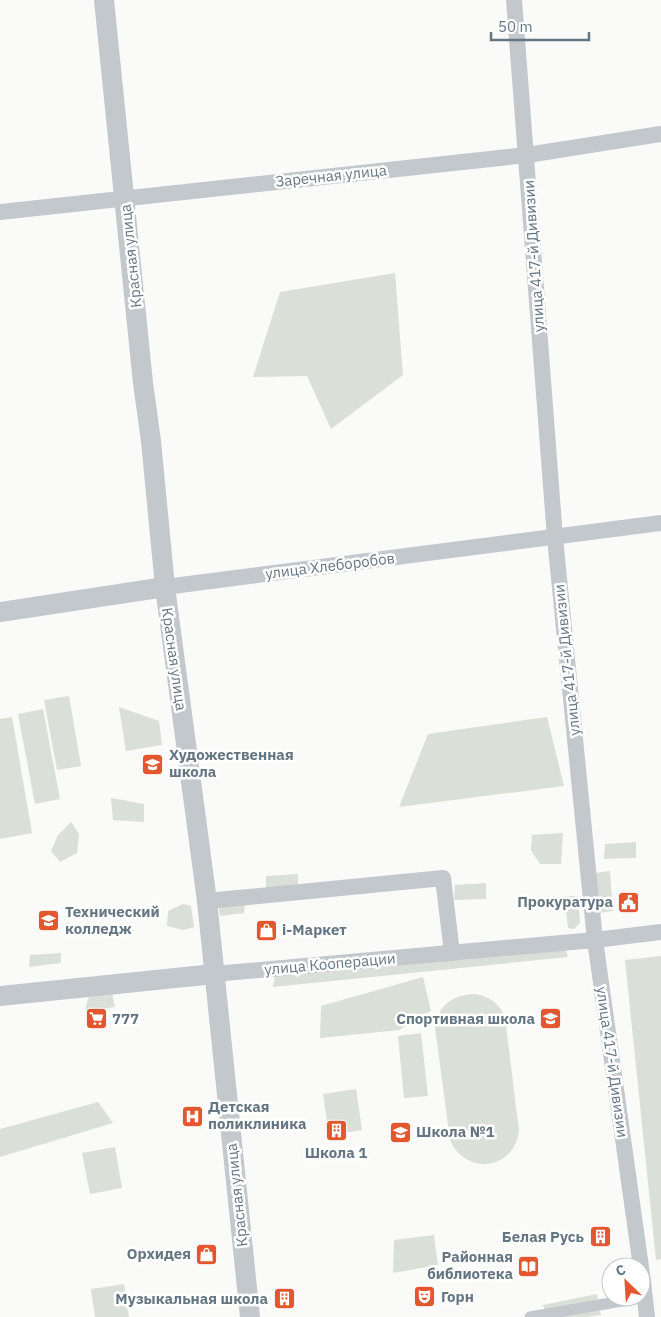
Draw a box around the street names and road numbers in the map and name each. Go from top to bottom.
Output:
street label: Заречная улица [274,160,388,191]
street label: улица 417-й Дивизии [519,179,548,333]
street label: Красная улица [116,203,145,309]
street label: улица Хлеборобов [264,548,396,583]
street label: улица 417-й Дивизии [549,583,584,737]
street label: Красная улица [158,606,191,712]
street label: улица Кооперации [264,948,396,979]
street label: улица 417-й Дивизии [592,985,633,1139]
street label: Красная улица [222,1142,251,1248]

